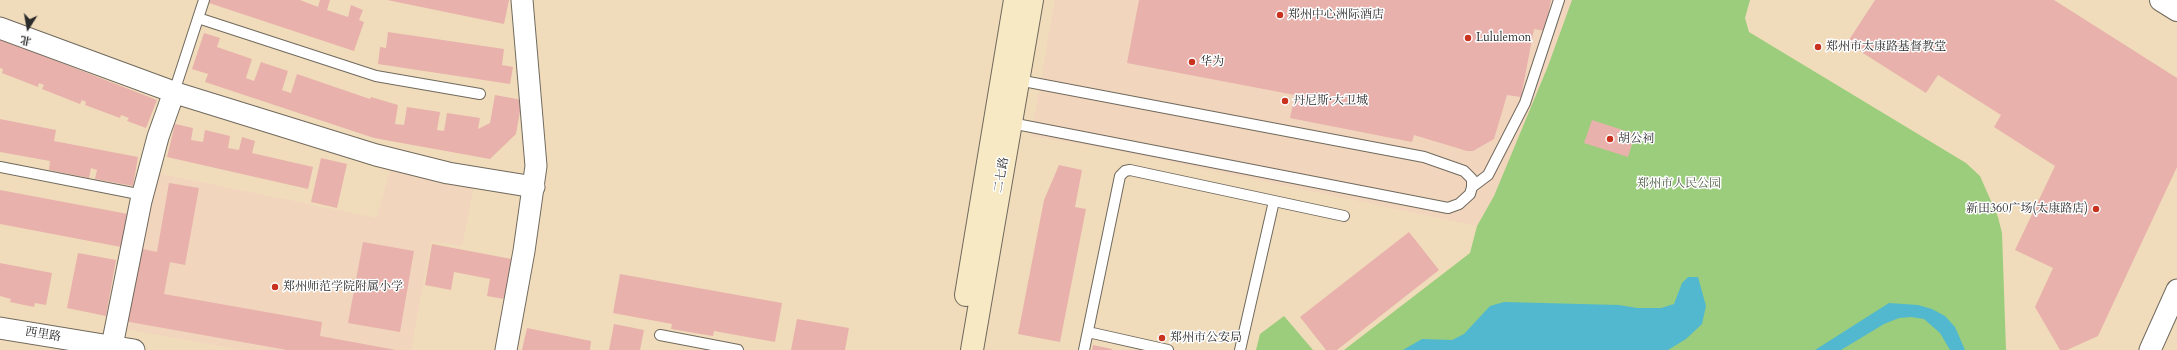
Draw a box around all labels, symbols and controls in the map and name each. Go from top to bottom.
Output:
north arrow [8,8,48,48]
place label: 郑州中心洲际酒店 [1288,8,1384,22]
marker: 郑州中心洲际酒店 [1275,10,1285,20]
place label: Lululemon [1476,31,1531,45]
text: 北 [19,32,32,49]
marker: Lululemon [1463,33,1473,43]
place label: 郑州市太康路基督教堂 [1826,40,1946,54]
marker: 郑州市太康路基督教堂 [1813,42,1823,52]
place label: 华为 [1200,55,1224,69]
marker: 华为 [1187,57,1197,67]
place label: 丹尼斯·大卫城 [1293,94,1368,108]
marker: 丹尼斯·大卫城 [1280,96,1290,106]
place label: 胡公祠 [1618,132,1654,146]
marker: 胡公祠 [1605,134,1615,144]
street label: 二七路 [992,156,1012,194]
park label: 郑州市人民公园 [1637,177,1721,191]
place label: 新田360广场(太康路店) [1966,202,2088,216]
marker: 新田360广场(太康路店) [2091,204,2101,214]
place label: 郑州师范学院附属小学 [283,280,403,294]
marker: 郑州师范学院附属小学 [270,282,280,292]
street label: 西里路 [24,325,62,345]
place label: 郑州市公安局 [1170,331,1242,345]
marker: 郑州市公安局 [1157,333,1167,343]

